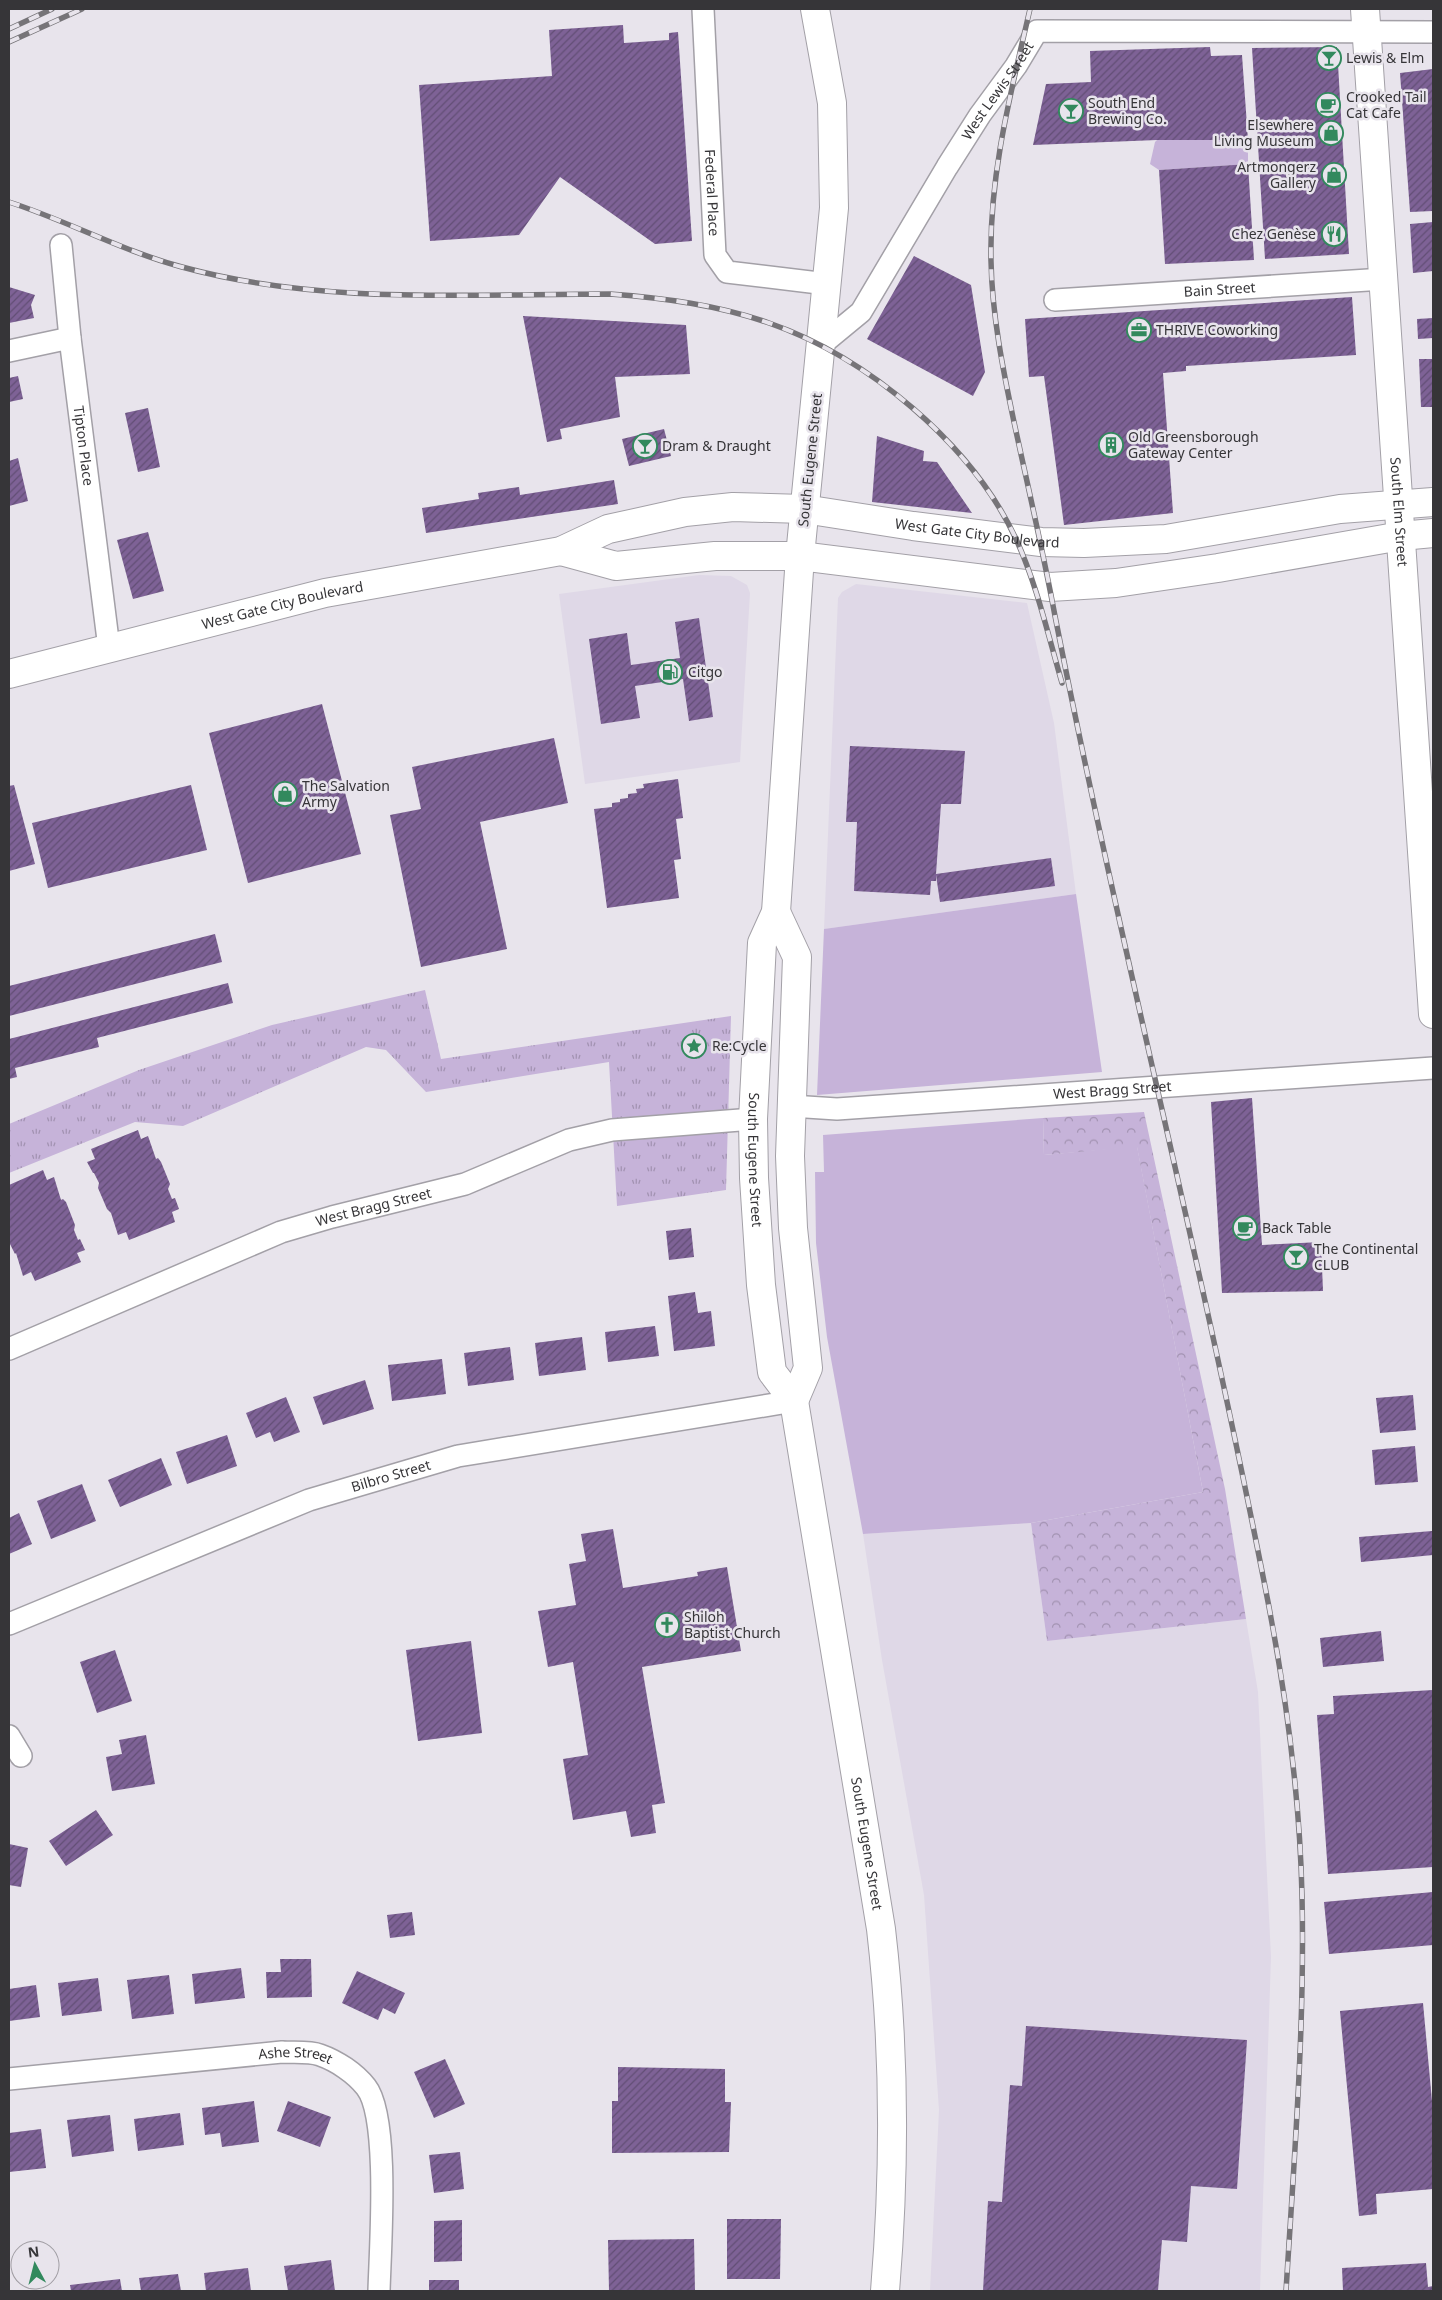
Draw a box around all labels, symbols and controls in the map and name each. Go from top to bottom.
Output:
street label: West Lewis Street [957,38,1037,143]
bar icon: Lewis & Elm [1316,45,1342,71]
place label: Lewis & Elm [1346,48,1424,67]
place label: Crooked Tail Cat Cafe [1346,87,1427,122]
cafe icon: Crooked Tail Cat Cafe [1315,92,1341,118]
place label: South End Brewing Co. [1088,93,1167,128]
bar icon: South End Brewing Co. [1058,98,1084,124]
place label: Elsewhere Living Museum [1214,115,1314,150]
shop icon: Elsewhere Living Museum [1318,120,1344,146]
street label: Federal Place [701,149,724,237]
place label: Artmongerz Gallery [1237,157,1317,192]
shop icon: Artmongerz Gallery [1321,162,1347,188]
restaurant icon: Chez Genèse [1321,221,1347,247]
place label: Chez Genèse [1231,224,1316,243]
street label: Bain Street [1183,277,1256,301]
office icon: THRIVE Coworking [1126,317,1152,343]
place label: THRIVE Coworking [1156,320,1278,339]
street label: South Eugene Street [793,392,826,528]
street label: Tipton Place [70,405,99,487]
place label: Old Greensborough Gateway Center [1128,427,1259,462]
building icon: Old Greensborough Gateway Center [1098,432,1124,458]
bar icon: Dram & Draught [632,433,658,459]
place label: Dram & Draught [662,436,771,455]
street label: South Elm Street [1386,457,1413,567]
street label: West Gate City Boulevard [894,513,1060,551]
street label: West Gate City Boulevard [199,576,365,633]
fuel station icon: Citgo [657,659,683,685]
place label: Citgo [688,662,723,681]
place label: The Salvation Army [302,776,390,811]
shop icon: The Salvation Army [272,781,298,807]
place icon: Re:Cycle [681,1033,707,1059]
place label: Re:Cycle [712,1036,767,1055]
street label: West Bragg Street [1052,1076,1172,1103]
street label: South Eugene Street [744,1092,767,1227]
street label: West Bragg Street [313,1183,433,1230]
cafe icon: Back Table [1232,1215,1258,1241]
place label: Back Table [1262,1218,1332,1237]
place label: The Continental CLUB [1314,1239,1418,1274]
bar icon: The Continental CLUB [1283,1244,1309,1270]
street label: Bilbro Street [349,1455,433,1496]
place label: Shiloh Baptist Church [684,1607,781,1642]
church icon: Shiloh Baptist Church [654,1612,680,1638]
street label: South Eugene Street [847,1775,888,1911]
street label: Ashe Street [257,2042,336,2068]
north arrow [10,2240,60,2290]
text: N [27,2241,40,2262]

